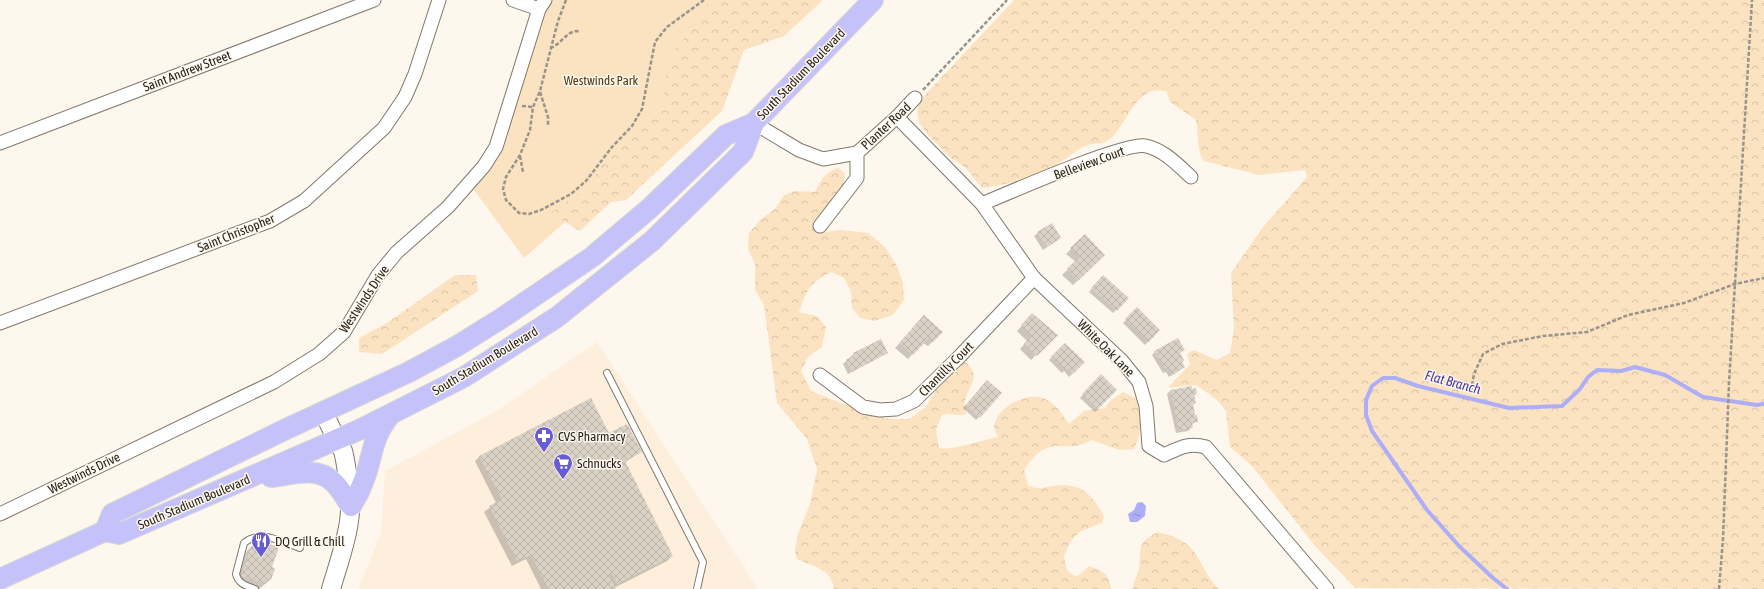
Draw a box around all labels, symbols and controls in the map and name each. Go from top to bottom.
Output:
street label: South Stadium Boulevard [754,25,848,123]
street label: Saint Andrew Street [141,47,233,95]
park label: Westwinds Park [564,73,639,88]
street label: Planter Road [858,99,914,153]
street label: Belleview Court [1052,143,1127,183]
street label: Saint Christopher [195,211,277,255]
street label: Westwinds Drive [336,262,392,336]
street label: White Oak Lane [1074,316,1138,380]
street label: South Stadium Boulevard [430,324,540,398]
street label: Chantilly Court [916,338,977,399]
water label: Flat Branch [1423,367,1483,397]
pharmacy icon: CVS Pharmacy [533,425,555,453]
place label: CVS Pharmacy [558,429,626,444]
street label: Westwinds Drive [46,449,122,497]
supermarket icon: Schnucks [552,452,574,480]
place label: Schnucks [577,456,622,471]
street label: South Stadium Boulevard [136,472,252,532]
restaurant icon: DQ Grill & Chill [250,530,272,558]
place label: DQ Grill & Chill [275,534,345,549]

